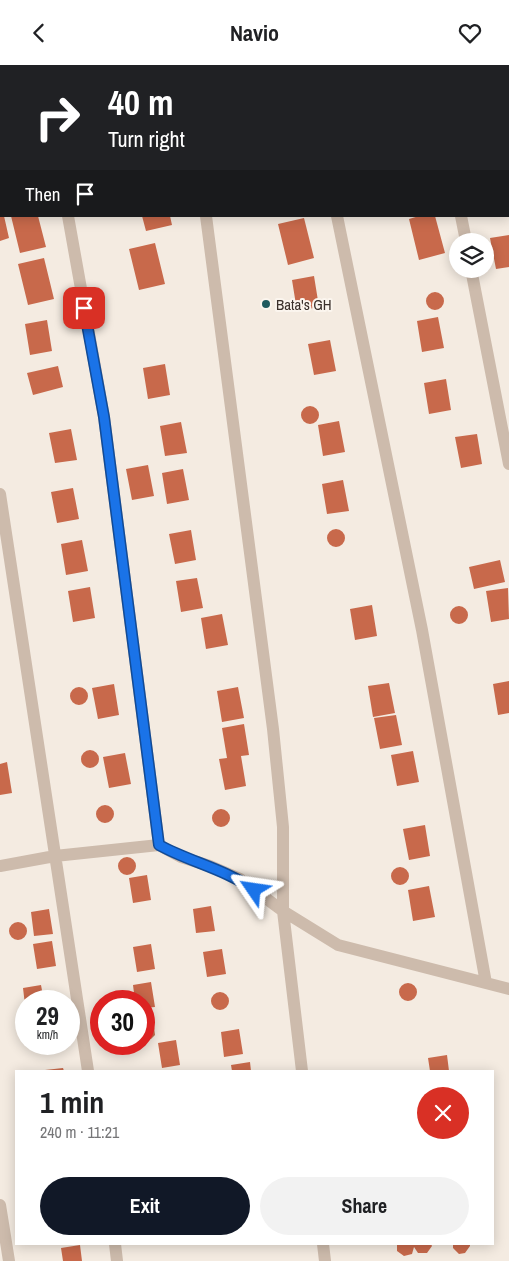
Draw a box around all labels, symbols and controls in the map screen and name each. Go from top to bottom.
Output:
text: Navio [230,18,279,48]
icon: back [25,19,53,47]
icon: heart [456,19,484,47]
text: 40 m [108,79,173,126]
icon: right [25,85,90,150]
text: Turn right [108,124,185,154]
icon: arrive [71,180,99,208]
text: Then [25,181,61,207]
map controls [449,233,494,278]
button: layers [449,233,494,278]
pin [63,287,105,329]
icon: arrive [70,294,98,322]
place label: Bata's GH [276,294,332,315]
marker: Bata's GH [260,298,272,310]
position arrow [227,863,279,915]
speed limit sign: 30 [90,990,155,1055]
text: 29 [36,999,59,1033]
text: km/h [37,1027,58,1043]
text: 1 min [40,1082,104,1122]
button: close [417,1087,469,1139]
text: 240 m · 11:21 [40,1121,119,1143]
button: Exit [40,1177,250,1235]
button: Share [260,1177,469,1235]

